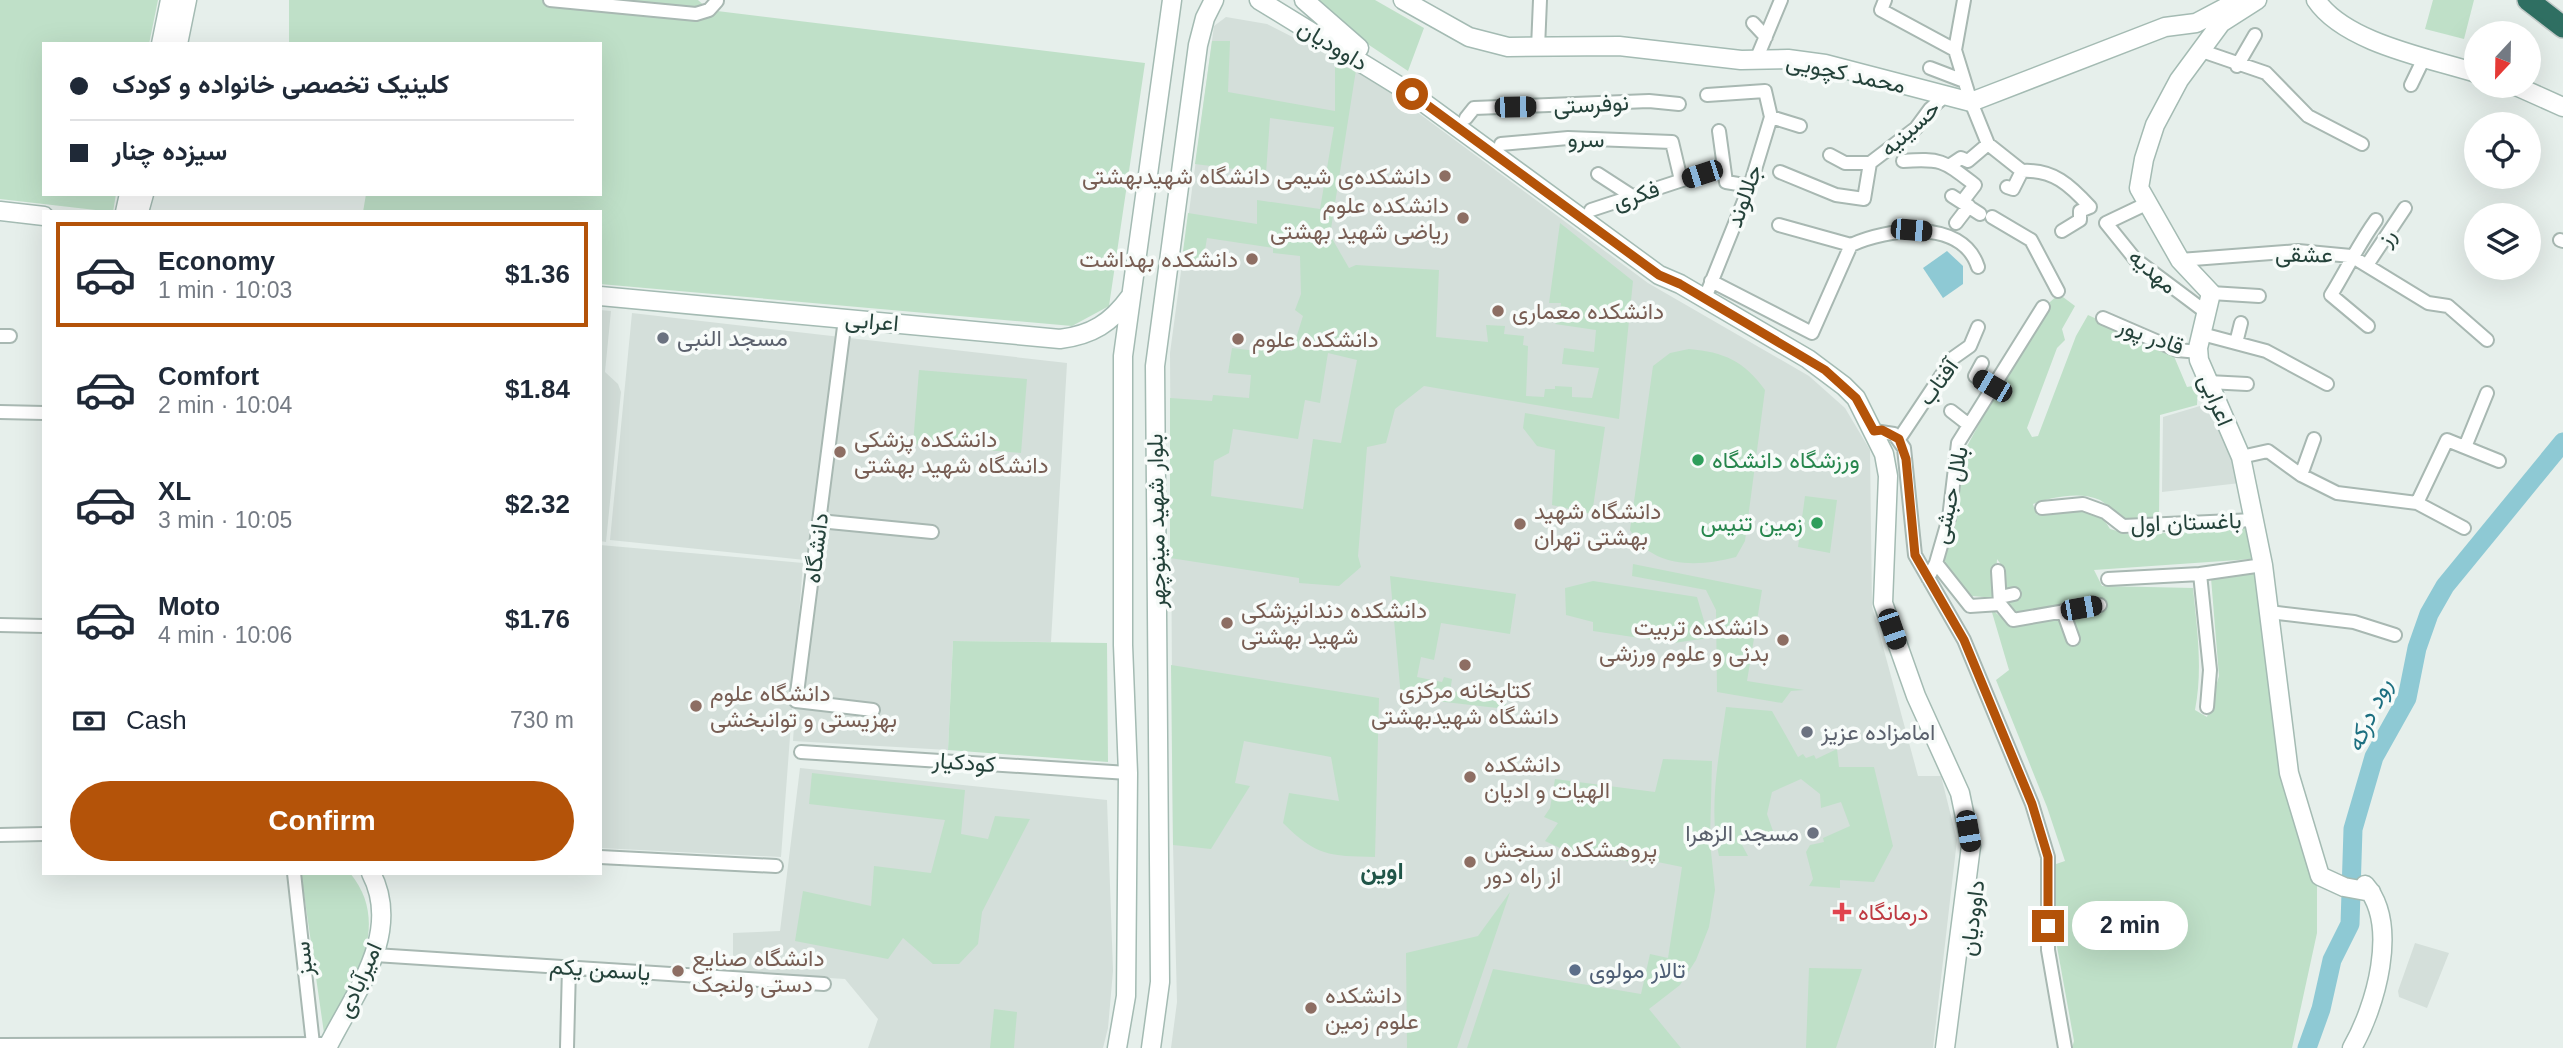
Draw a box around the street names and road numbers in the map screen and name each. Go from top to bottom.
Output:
street label: داوودیان [1293,14,1373,77]
street label: محمد کچویی [1783,48,1908,101]
street label: نوفرستی [1553,89,1630,121]
street label: حسینیه [1875,95,1945,161]
street label: سرو [1567,126,1605,154]
street label: جلالوند [1721,161,1769,232]
street label: فکری [1609,175,1663,217]
street label: رز [2370,223,2403,253]
street label: عشقی [2275,240,2333,269]
street label: مهدیه [2122,243,2182,300]
street label: اعرابی [844,306,900,338]
street label: قادر پور [2112,312,2188,363]
street label: آفتاب [1913,352,1964,410]
street label: اعرابی [2192,370,2238,431]
street label: بلوار شهید مینوچهر [1141,433,1174,610]
street label: بلال حبشی [1927,444,1975,547]
street label: باغستان اول [2130,507,2242,539]
street label: دانشگاه [799,511,833,585]
street label: کودکیار [930,747,997,779]
street label: داوودیان [1954,878,1991,958]
street label: امیرآبادی [331,938,389,1022]
street label: سبز [288,940,320,979]
street label: یاسمن یکم [549,953,651,987]

